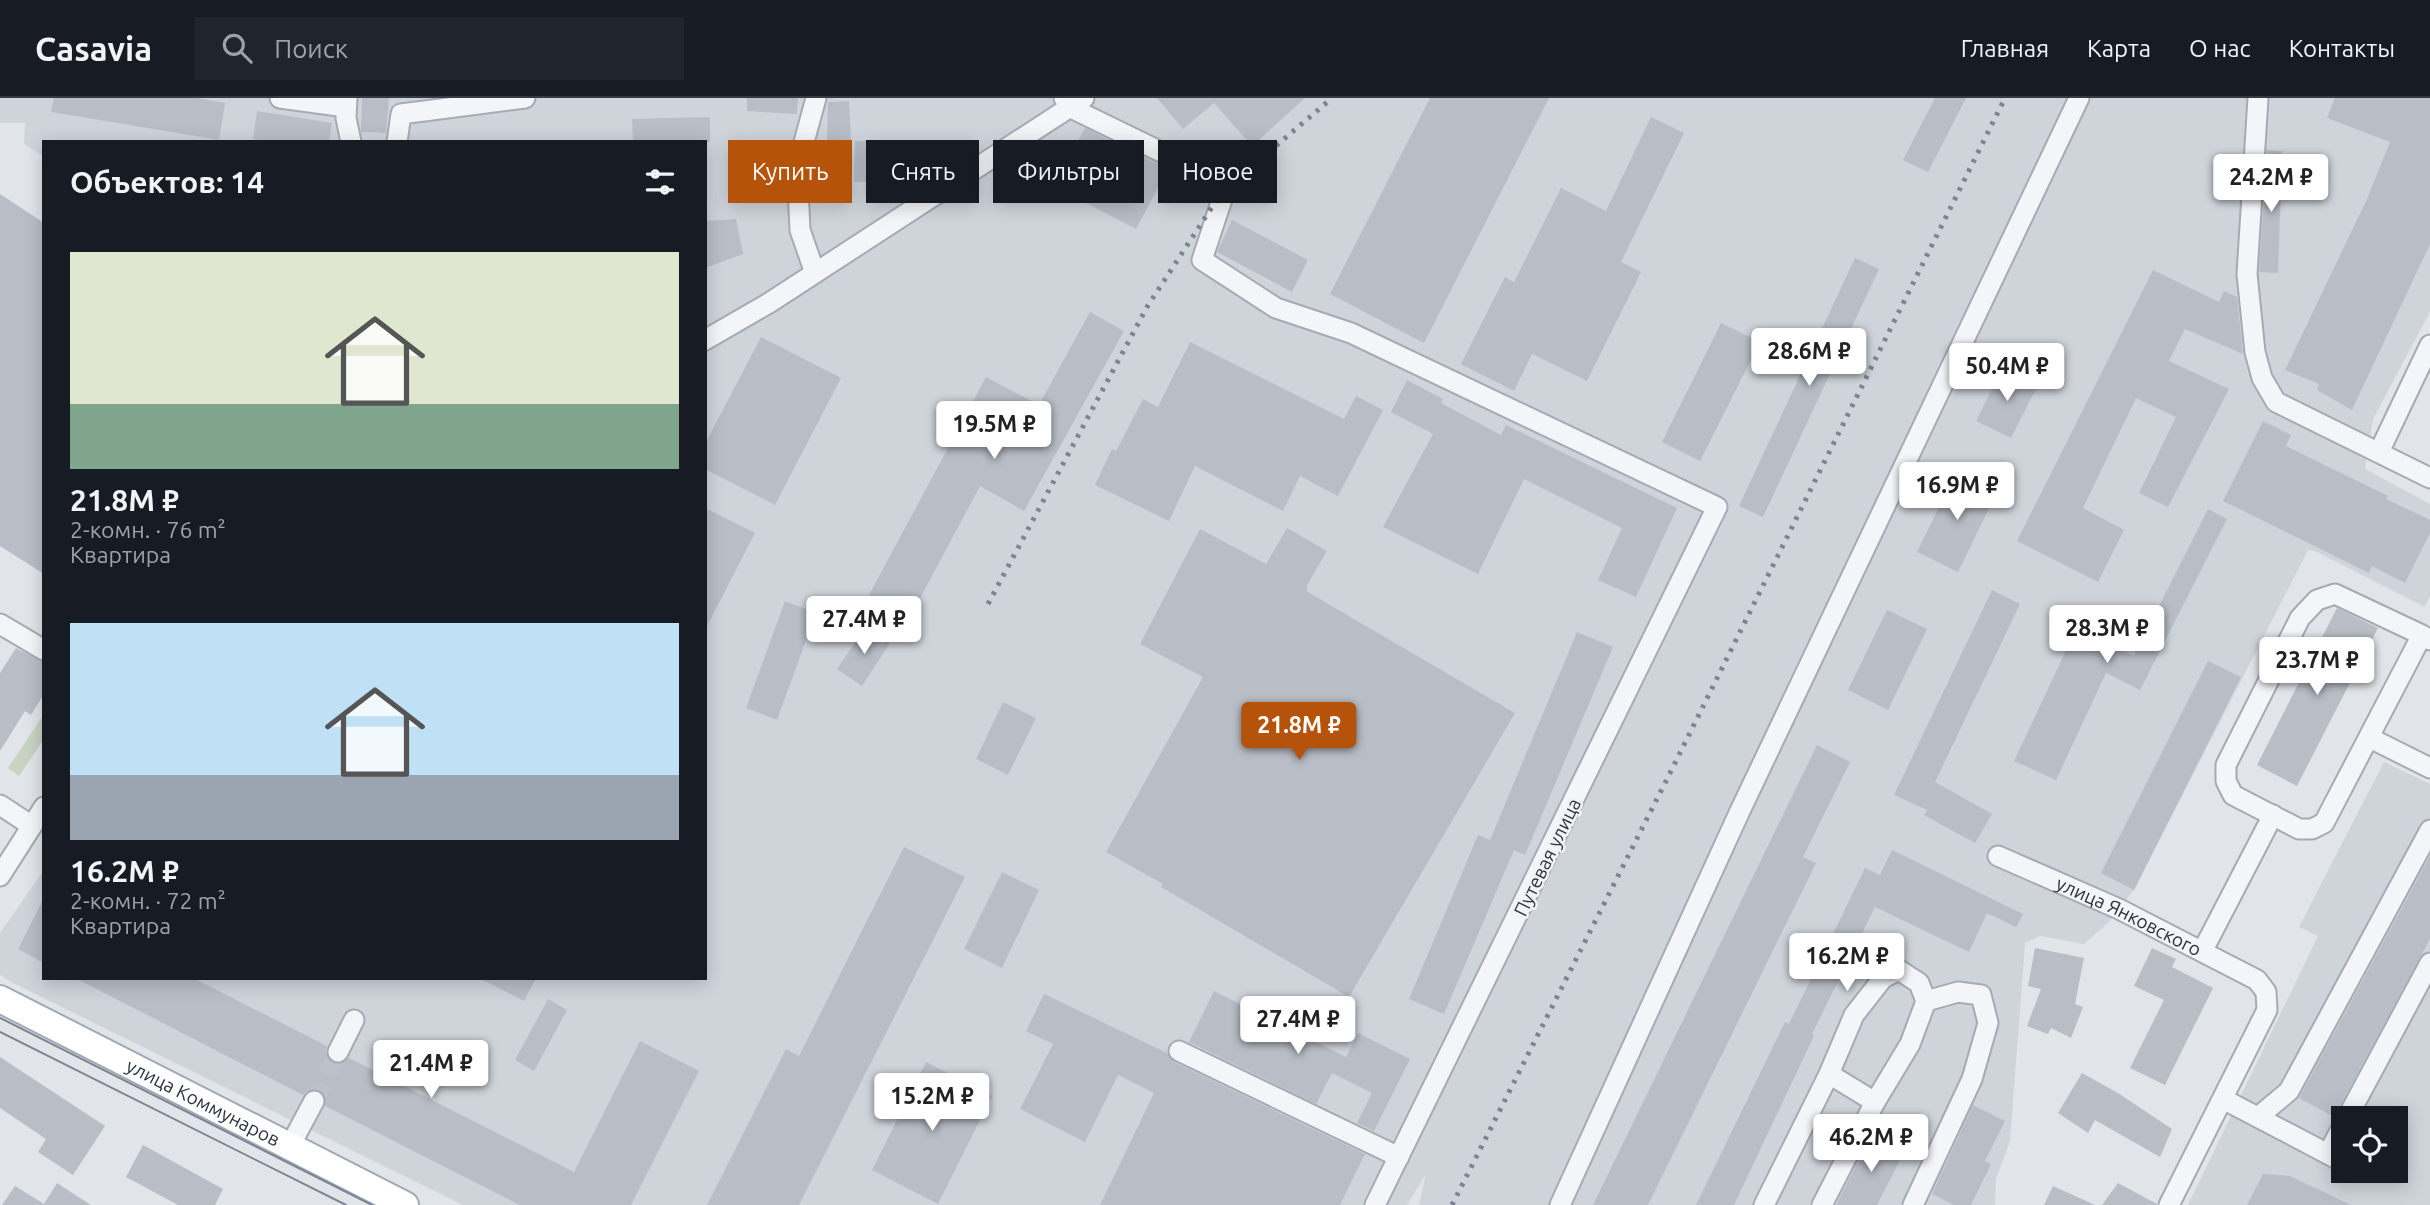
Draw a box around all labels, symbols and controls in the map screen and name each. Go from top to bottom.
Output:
search box [194,17,684,80]
icon: search [218,29,256,67]
text: Casavia [35,30,152,67]
text: Поиск [274,34,348,63]
text: Главная [1961,35,2049,62]
text: Карта [2087,35,2151,62]
text: О нас [2189,35,2251,62]
text: Контакты [2289,35,2395,62]
chip: Купить [728,140,852,203]
chip: Снять [866,140,979,203]
chip: Фильтры [993,140,1144,203]
chip: Новое [1158,140,1277,203]
pin: 24.2M ₽ [2206,155,2336,214]
icon: filters [641,163,679,201]
text: 24.2M ₽ [2229,164,2313,189]
text: Объектов: 14 [70,165,264,199]
icon: home [312,298,438,424]
pin: 28.6M ₽ [1744,328,1874,388]
text: 28.6M ₽ [1767,338,1851,363]
pin: 50.4M ₽ [1942,344,2072,403]
text: 50.4M ₽ [1965,353,2049,378]
pin: 19.5M ₽ [929,402,1059,461]
text: 19.5M ₽ [952,411,1036,436]
pin: 16.9M ₽ [1892,462,2022,522]
text: 16.9M ₽ [1915,472,1999,497]
text: 21.8M ₽ [70,483,179,517]
text: 2-комн. · 76 m² [70,517,226,542]
text: Квартира [70,542,171,567]
pin: 27.4M ₽ [799,596,929,656]
text: 27.4M ₽ [822,606,906,631]
pin: 28.3M ₽ [2042,606,2172,665]
text: 28.3M ₽ [2065,615,2149,640]
pin: 23.7M ₽ [2252,638,2382,697]
text: 23.7M ₽ [2275,647,2359,672]
icon: home [312,669,438,795]
pin: 21.8M ₽ [1234,702,1364,762]
text: 21.8M ₽ [1257,712,1341,737]
street label: Путевая улица [1509,794,1585,920]
text: 16.2M ₽ [70,854,179,888]
street label: улица Янковского [2053,872,2205,960]
text: 2-комн. · 72 m² [70,888,226,913]
text: Квартира [70,913,171,938]
pin: 16.2M ₽ [1782,934,1912,993]
text: 16.2M ₽ [1805,943,1889,968]
pin: 27.4M ₽ [1233,996,1363,1056]
text: 27.4M ₽ [1256,1006,1340,1031]
pin: 21.4M ₽ [366,1040,496,1100]
text: 21.4M ₽ [389,1050,473,1075]
street label: улица Коммунаров [123,1054,284,1151]
pin: 15.2M ₽ [867,1074,997,1133]
text: 15.2M ₽ [890,1083,974,1108]
map controls [2331,1106,2408,1183]
button: locate [2331,1106,2408,1183]
pin: 46.2M ₽ [1806,1114,1936,1174]
text: 46.2M ₽ [1829,1124,1913,1149]

